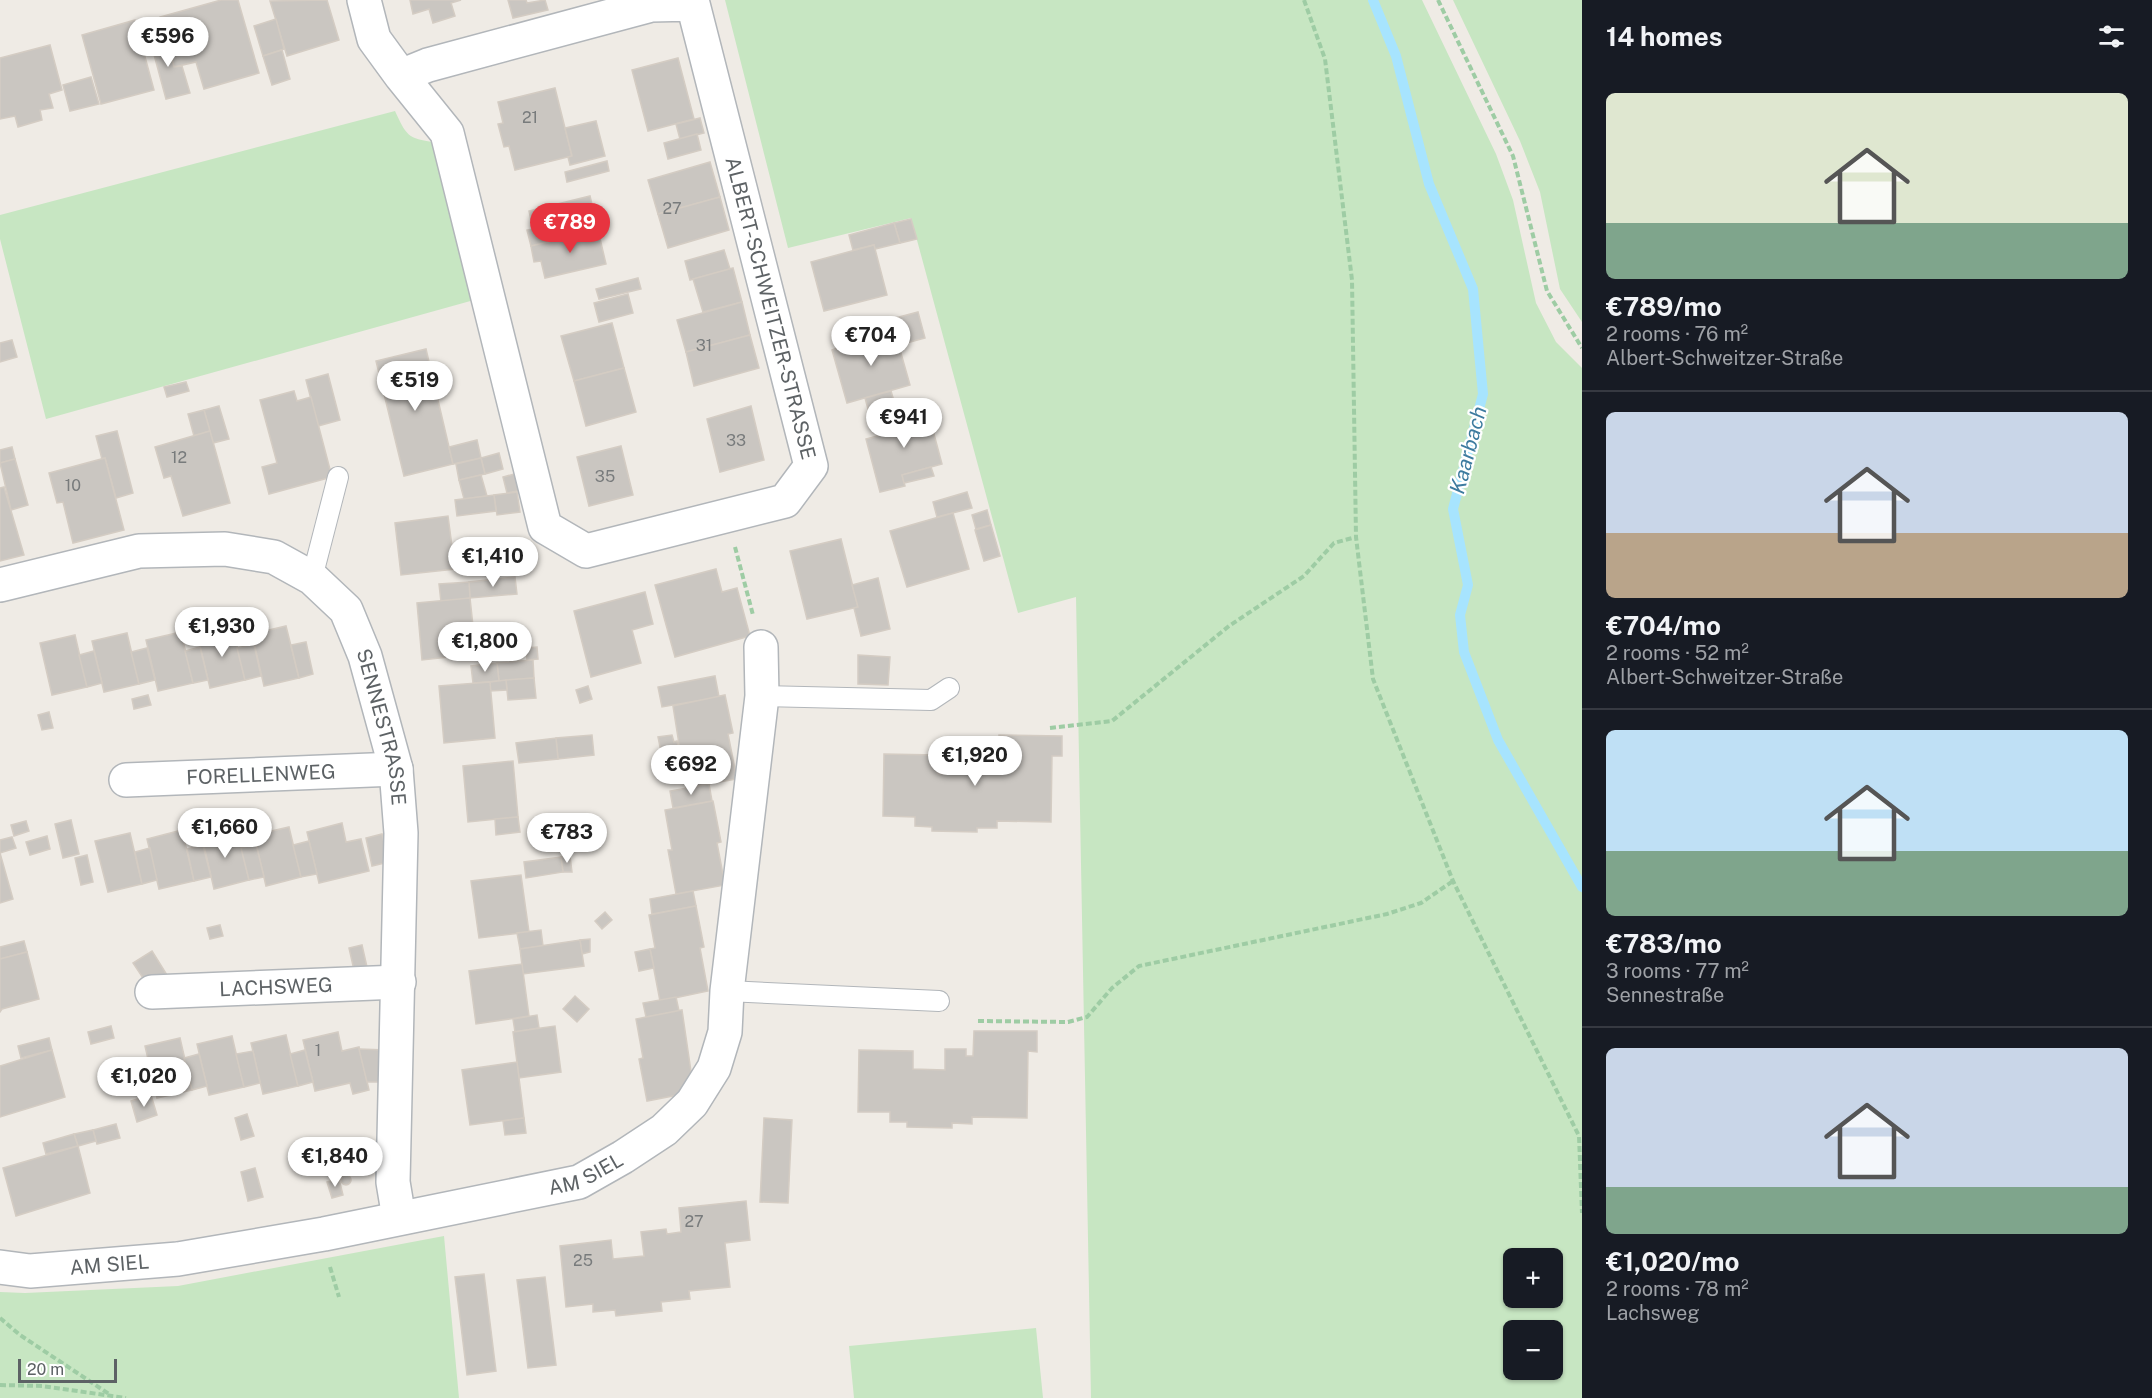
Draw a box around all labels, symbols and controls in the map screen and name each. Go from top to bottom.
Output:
pin: €596 [132,17,204,68]
icon: filters [2095,20,2128,53]
text: 14 homes [1606,21,1722,52]
text: €596 [142,24,194,48]
house number: 21 [522,108,538,127]
icon: home [1813,132,1921,240]
street label: ALBERT-SCHWEITZER-STRASSE [720,154,821,462]
house number: 27 [662,199,682,218]
pin: €789 [534,203,606,254]
text: €789 [544,210,596,234]
text: €789/mo [1606,291,1722,322]
pin: €704 [835,316,907,367]
text: 2 rooms · 76 m² [1606,322,1748,346]
text: €704 [845,323,897,347]
house number: 31 [696,336,712,355]
text: Albert-Schweitzer-Straße [1606,346,1843,370]
pin: €519 [379,361,451,412]
text: €519 [391,368,439,392]
pin: €941 [868,398,940,449]
water label: Kaarbach [1444,403,1492,497]
text: €941 [880,405,928,429]
house number: 33 [726,431,746,450]
house number: 12 [171,448,187,467]
icon: home [1813,451,1921,559]
house number: 35 [595,467,615,486]
house number: 10 [65,476,81,495]
pin: €1,410 [444,537,542,588]
text: €1,410 [462,544,524,568]
pin: €1,930 [173,607,271,658]
text: €704/mo [1606,610,1721,641]
text: €1,930 [189,614,255,638]
pin: €1,800 [436,622,534,673]
text: €1,800 [452,629,518,653]
text: 2 rooms · 52 m² [1606,641,1749,665]
street label: SENNESTRASSE [351,645,411,806]
text: Albert-Schweitzer-Straße [1606,665,1843,689]
pin: €1,920 [926,736,1024,787]
text: €1,920 [942,743,1008,767]
pin: €692 [655,745,727,796]
text: €692 [665,752,717,776]
street label: FORELLENWEG [186,759,336,790]
icon: home [1813,769,1921,877]
pin: €1,660 [176,808,274,859]
pin: €783 [531,813,603,864]
text: €1,660 [192,815,258,839]
text: €783 [541,820,593,844]
text: €783/mo [1606,928,1722,959]
text: 3 rooms · 77 m² [1606,959,1749,983]
street label: LACHSWEG [219,973,333,1001]
text: Sennestraße [1606,983,1724,1007]
house number: 1 [315,1041,321,1060]
pin: €1,020 [95,1057,193,1108]
text: €1,020 [111,1064,177,1088]
icon: home [1813,1087,1921,1195]
pin: €1,840 [286,1137,384,1188]
text: €1,840 [302,1144,368,1168]
street label: AM SIEL [546,1147,627,1200]
house number: 27 [684,1212,704,1231]
text: €1,020/mo [1606,1246,1739,1277]
map controls [1503,1248,1563,1380]
button: + [1503,1248,1563,1308]
street label: AM SIEL [69,1249,150,1280]
house number: 25 [573,1251,593,1270]
text: 2 rooms · 78 m² [1606,1277,1749,1301]
text: Lachsweg [1606,1301,1700,1325]
button: − [1503,1320,1563,1380]
scale bar [18,1356,117,1384]
text: 20 m [27,1360,64,1379]

